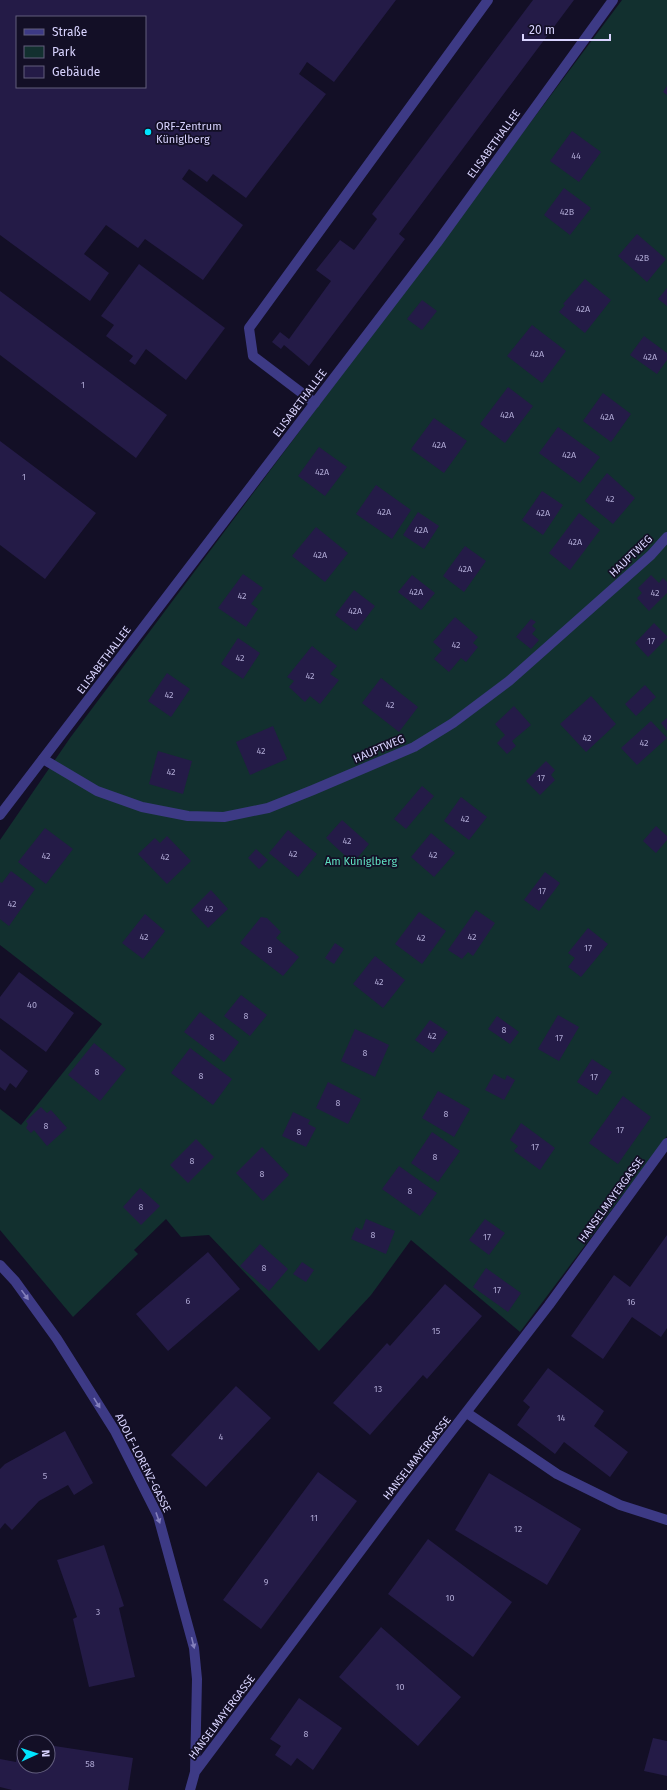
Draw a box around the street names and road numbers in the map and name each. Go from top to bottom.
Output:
street label: ELISABETHALLEE [465,107,523,181]
street label: ELISABETHALLEE [270,366,330,440]
street label: HAUPTWEG [607,532,655,580]
street label: ELISABETHALLEE [74,623,134,697]
street label: HAUPTWEG [351,732,407,766]
street label: HANSELMAYERGASSE [576,1155,646,1245]
street label: ADOLF-LORENZ-GASSE [112,1411,174,1515]
street label: HANSELMAYERGASSE [380,1414,454,1502]
street label: HANSELMAYERGASSE [186,1672,258,1762]

